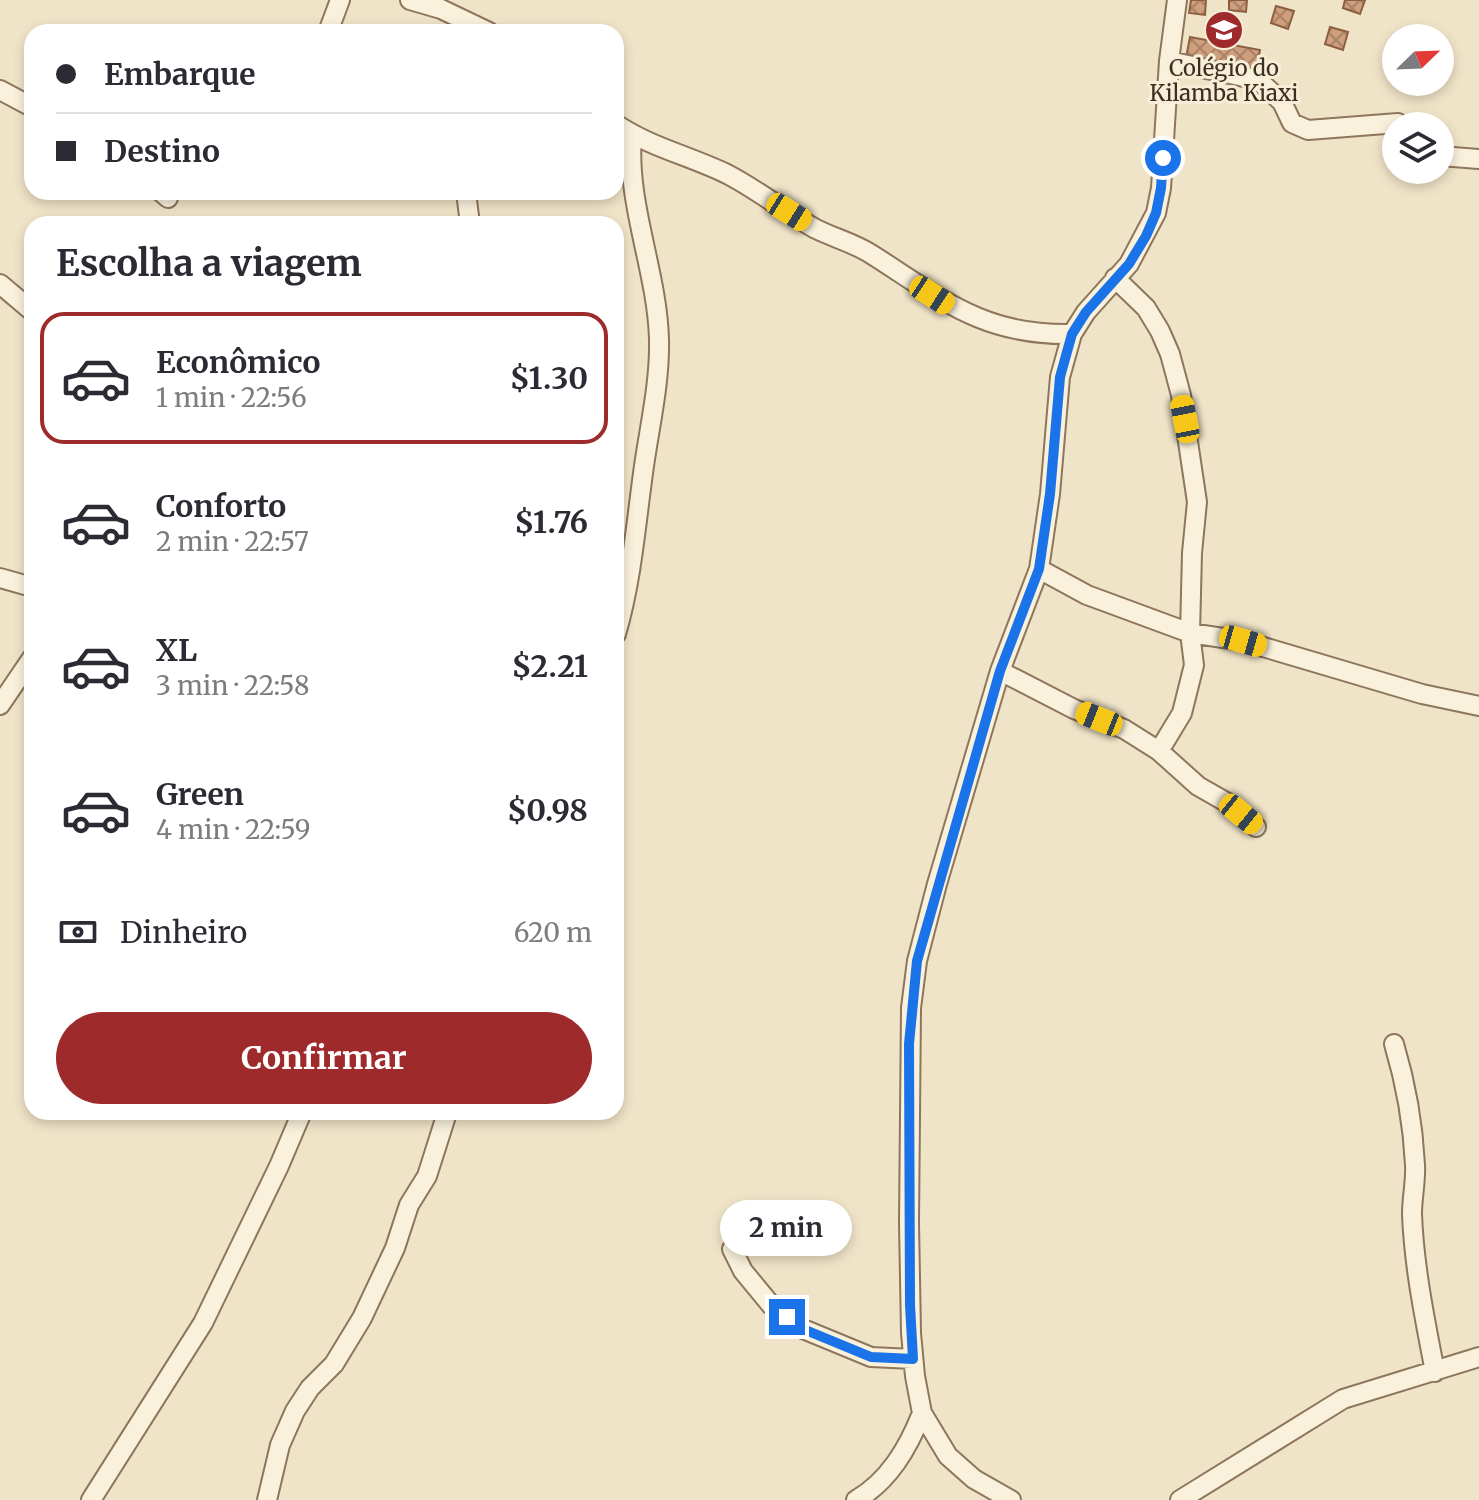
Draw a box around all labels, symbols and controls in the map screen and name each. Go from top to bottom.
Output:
school or university icon: Colégio do Kilamba Kiaxi [1203,9,1245,51]
north arrow [1382,24,1454,96]
map controls [1382,24,1454,184]
place label: Colégio do Kilamba Kiaxi [1150,54,1298,107]
text: Embarque [104,55,256,93]
button: layers [1382,112,1454,184]
text: Destino [104,132,220,170]
route start [1145,140,1181,176]
car [762,189,816,235]
text: Escolha a viagem [56,241,362,286]
car [905,272,959,318]
icon: car [60,342,132,414]
text: Econômico [156,343,320,381]
text: $1.30 [510,359,588,397]
text: 1 min · 22:56 [156,381,307,414]
car [1169,393,1201,445]
icon: car [60,486,132,558]
text: Conforto [156,487,286,525]
text: $1.76 [514,503,588,541]
text: 2 min · 22:57 [156,525,309,558]
car [1217,623,1269,659]
icon: car [60,630,132,702]
text: XL [156,631,197,669]
text: $2.21 [511,647,588,685]
text: 3 min · 22:58 [156,669,309,702]
car [1072,699,1126,739]
icon: car [60,774,132,846]
text: Green [156,775,244,813]
car [1215,790,1267,838]
text: $0.98 [507,791,588,829]
text: 4 min · 22:59 [156,813,311,846]
icon: cash [56,910,100,954]
text: Dinheiro [120,913,247,951]
text: 620 m [514,916,592,949]
button: Confirmar [56,1012,592,1104]
callout: 2 min [721,1201,853,1257]
text: 2 min [749,1211,823,1244]
route end [769,1299,805,1335]

